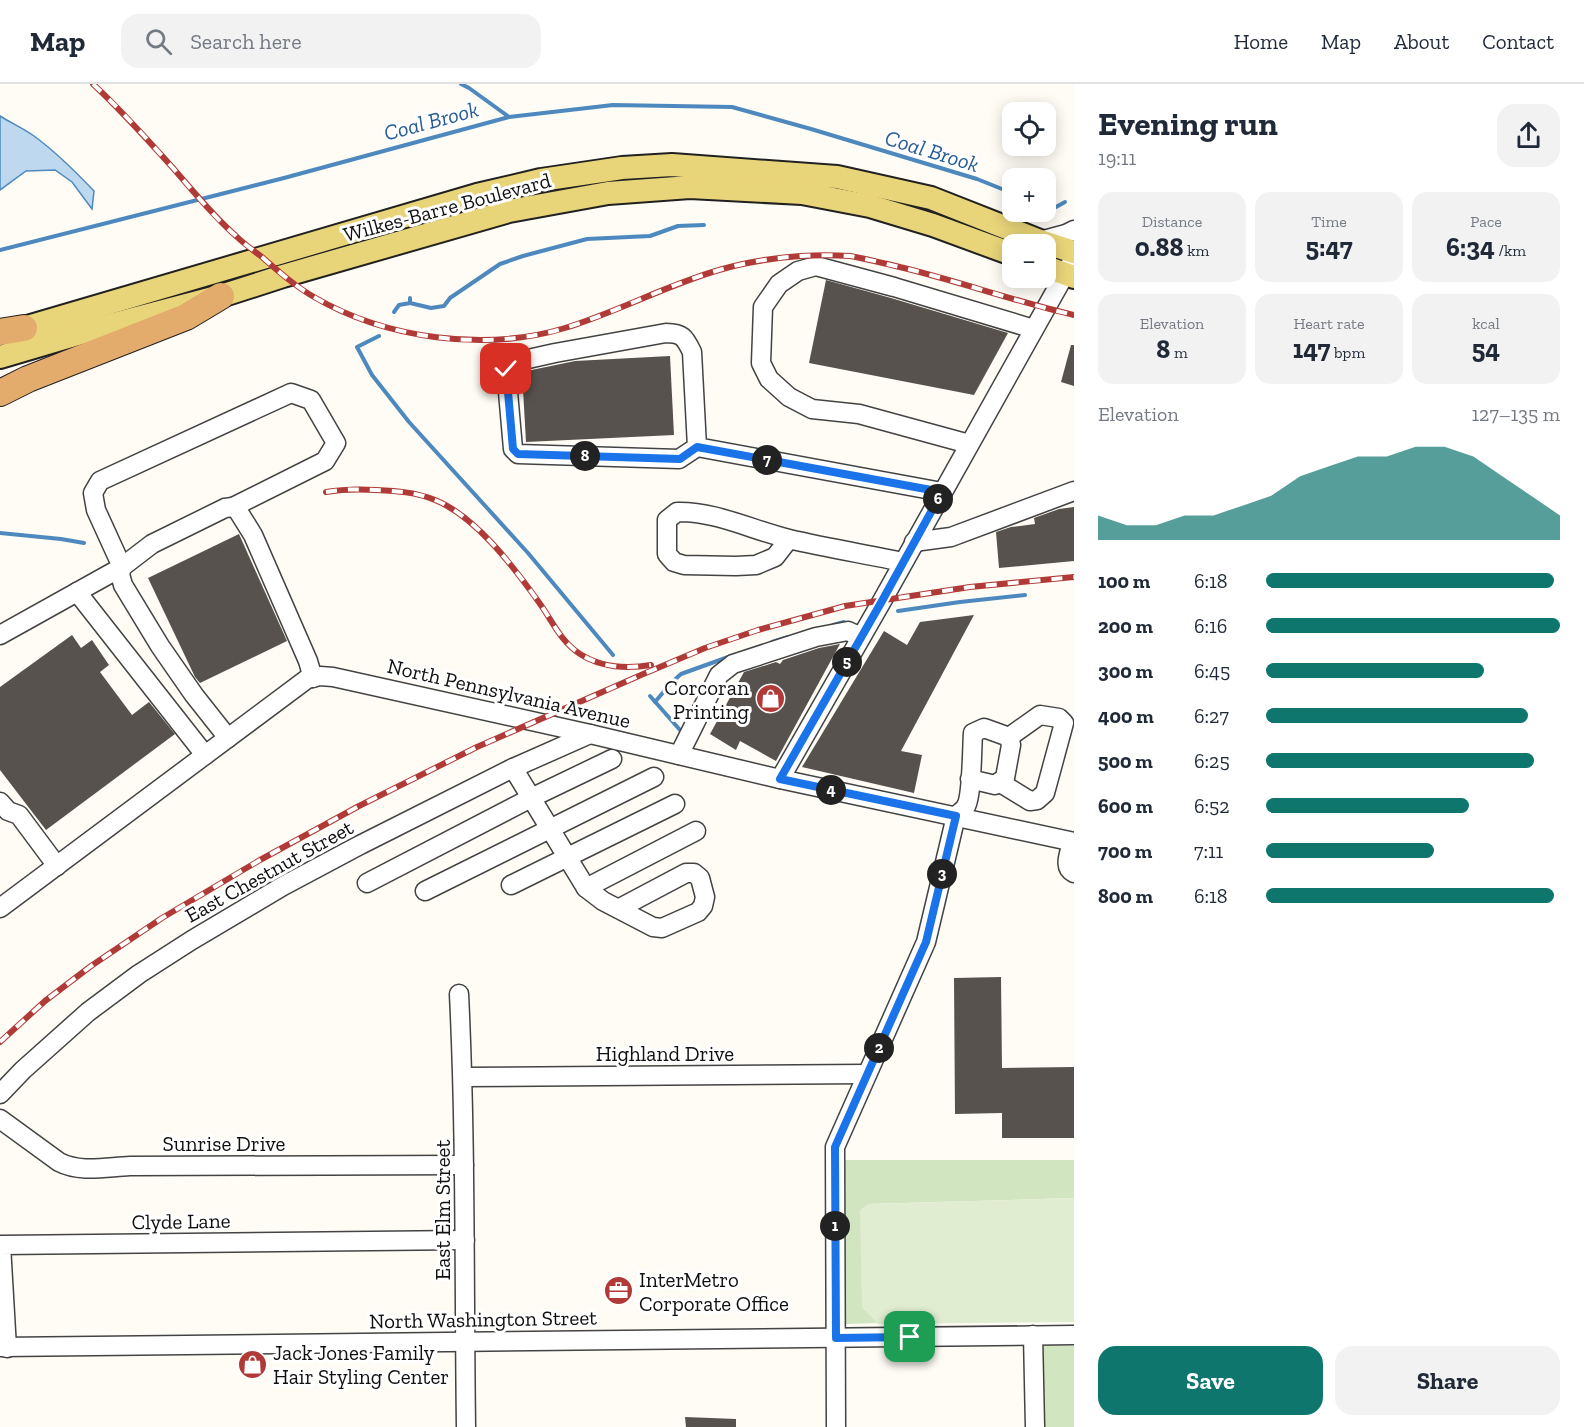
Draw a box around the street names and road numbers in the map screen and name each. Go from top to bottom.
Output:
street label: Wilkes-Barre Boulevard [341,167,554,247]
street label: North Pennsylvania Avenue [385,653,633,733]
street label: East Chestnut Street [181,814,358,928]
street label: Highland Drive [596,1041,734,1066]
street label: Sunrise Drive [163,1131,286,1156]
street label: East Elm Street [430,1140,455,1280]
street label: Clyde Lane [131,1208,231,1234]
street label: North Washington Street [369,1305,597,1333]

